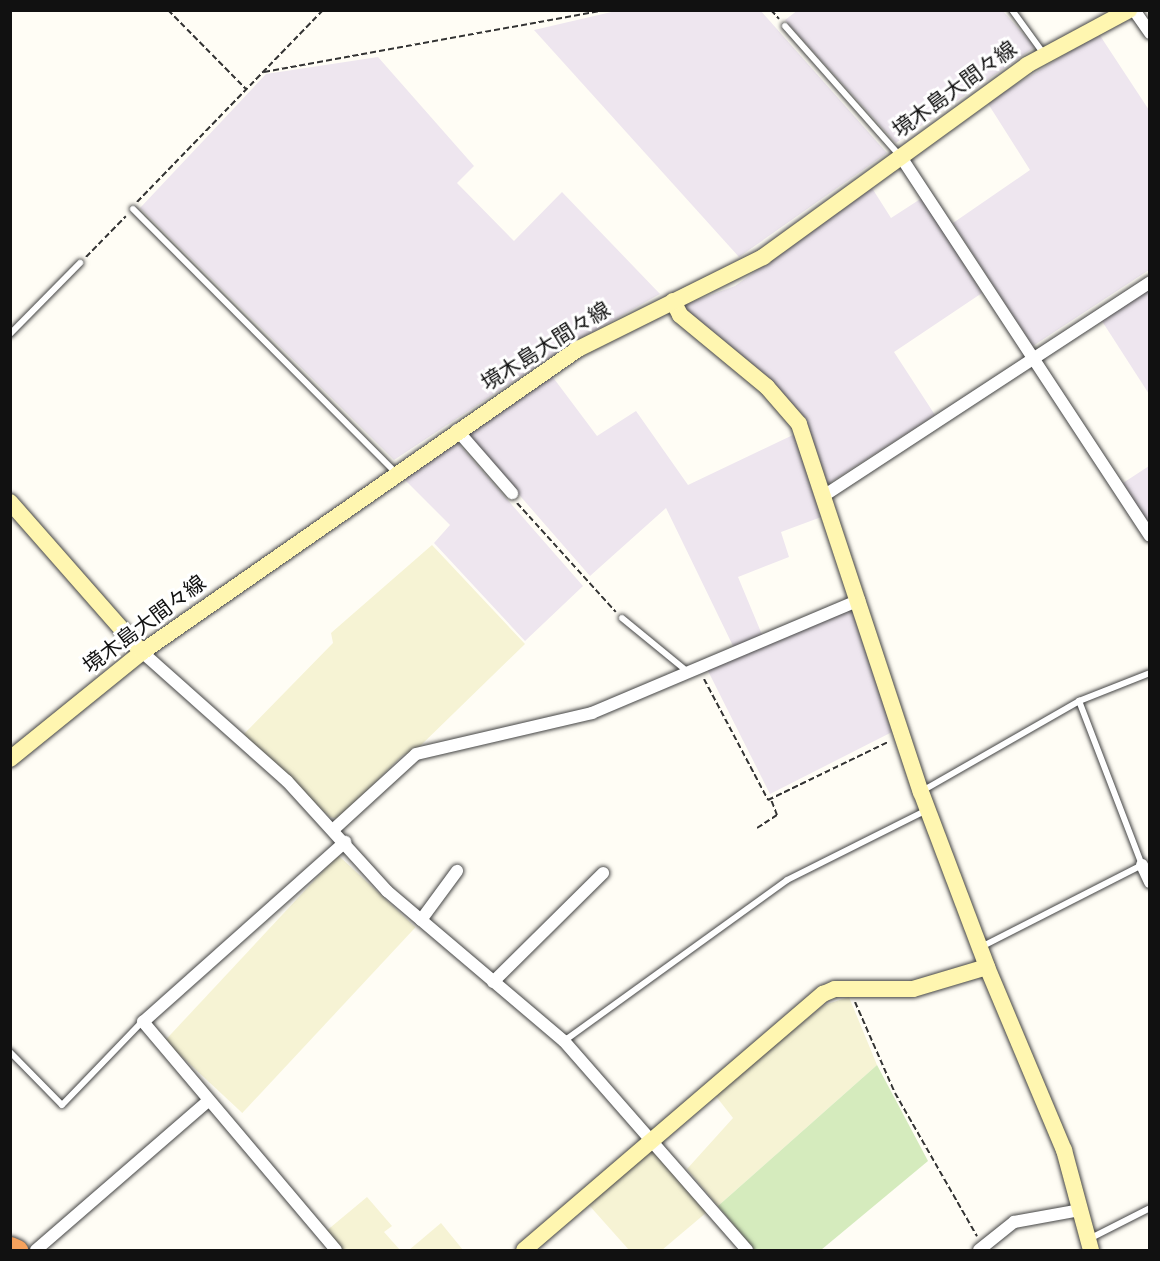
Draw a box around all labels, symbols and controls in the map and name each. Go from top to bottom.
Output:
street label: 境木島大間々線 [888,37,1022,143]
street label: 境木島大間々線 [477,297,615,397]
street label: 境木島大間々線 [79,571,211,679]

